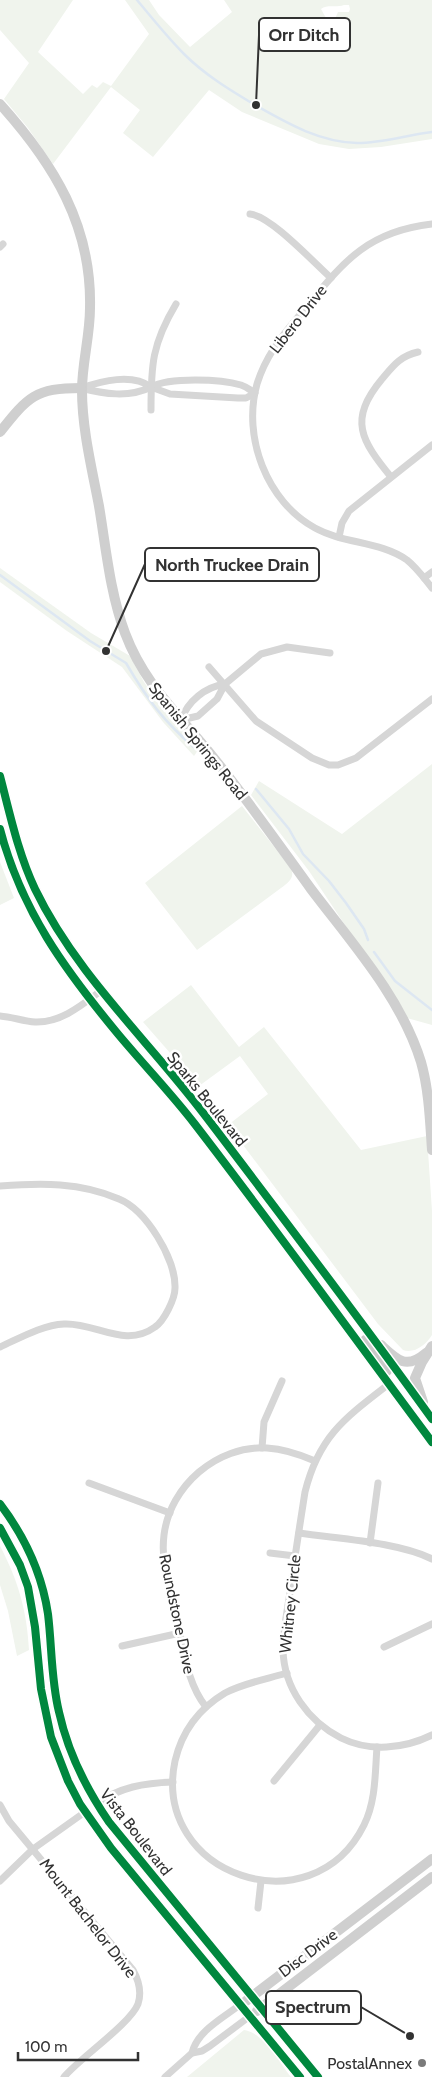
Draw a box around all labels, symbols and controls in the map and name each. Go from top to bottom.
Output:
callout: Orr Ditch [259,18,350,51]
text: Orr Ditch [269,24,339,46]
street label: Libero Drive [265,281,331,357]
callout: North Truckee Drain [145,548,319,581]
text: North Truckee Drain [155,554,309,576]
street label: Spanish Springs Road [145,678,251,804]
street label: Sparks Boulevard [163,1048,251,1150]
street label: Roundstone Drive [155,1552,199,1676]
street label: Whitney Circle [275,1554,305,1654]
street label: Vista Boulevard [96,1785,176,1879]
street label: Mount Bachelor Drive [36,1855,140,1981]
street label: Disc Drive [275,1925,341,1981]
callout: Spectrum [266,1991,361,2024]
text: Spectrum [275,1996,351,2018]
scale bar [18,2030,138,2062]
text: 100 m [25,2038,67,2056]
place label: PostalAnnex [327,2054,412,2073]
marker: PostalAnnex [416,2057,428,2069]

